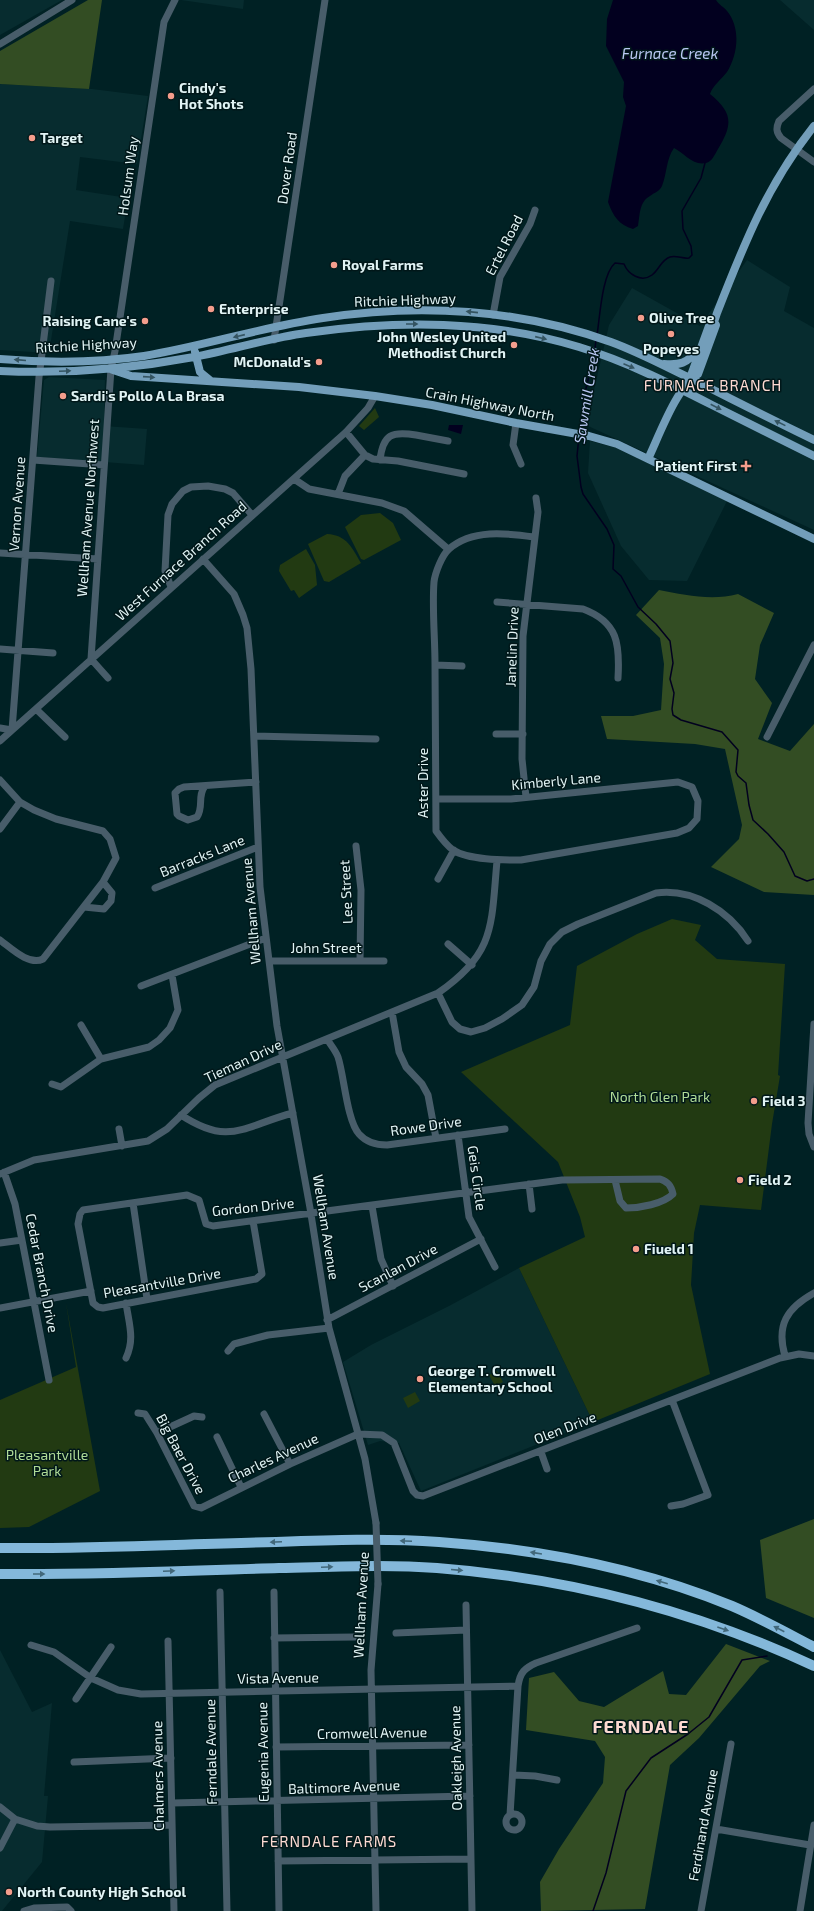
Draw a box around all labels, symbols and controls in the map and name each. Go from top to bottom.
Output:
water label: Furnace Creek [622,44,718,62]
place label: Cindy's Hot Shots [179,79,244,112]
marker: Cindy's Hot Shots [166,91,176,101]
place label: Target [40,129,83,146]
street label: Dover Road [273,131,300,205]
marker: Target [27,133,37,143]
street label: Holsum Way [114,135,142,217]
street label: Ertel Road [481,212,526,278]
place label: Royal Farms [342,256,423,273]
marker: Royal Farms [329,260,339,270]
street label: Ritchie Highway [354,289,457,310]
place label: Enterprise [219,300,289,317]
marker: Enterprise [206,304,216,314]
one-way arrow [466,309,478,315]
place label: Olive Tree [649,309,715,326]
place label: Raising Cane's [42,312,137,329]
marker: Olive Tree [636,313,646,323]
marker: Raising Cane's [140,316,150,326]
one-way arrow [406,320,418,327]
place label: John Wesley United Methodist Church [377,328,506,361]
marker: Popeyes [666,329,676,339]
street label: Ritchie Highway [35,333,138,356]
one-way arrow [233,333,245,339]
one-way arrow [535,335,547,341]
marker: John Wesley United Methodist Church [509,340,519,350]
place label: Popeyes [643,340,699,357]
water label: Sawmill Creek [570,347,602,445]
place label: McDonald's [233,353,311,370]
one-way arrow [14,357,26,364]
marker: McDonald's [314,357,324,367]
one-way arrow [623,363,634,369]
one-way arrow [59,368,72,374]
one-way arrow [143,374,155,381]
district label: FURNACE BRANCH [644,376,782,394]
street label: Crain Highway North [424,383,556,424]
place label: Sardi's Pollo A La Brasa [71,387,224,404]
marker: Sardi's Pollo A La Brasa [58,391,68,401]
one-way arrow [711,404,722,410]
street label: Wellham Avenue Northwest [73,419,102,597]
one-way arrow [774,420,786,426]
street label: Vernon Avenue [5,456,28,552]
place label: Patient First [655,457,737,474]
marker: Patient First [740,460,752,472]
street label: West Furnace Branch Road [112,497,250,624]
street label: Janelin Drive [502,607,521,687]
street label: Aster Drive [414,748,431,818]
street label: Kimberly Lane [511,768,601,793]
street label: Barracks Lane [157,831,247,880]
street label: Wellham Avenue [237,857,264,965]
street label: Lee Street [335,860,356,925]
street label: John Street [290,939,362,956]
street label: Tieman Drive [201,1035,284,1086]
park label: North Glen Park [610,1088,710,1105]
place label: Field 3 [762,1092,806,1109]
marker: Field 3 [749,1096,759,1106]
street label: Rowe Drive [389,1112,463,1139]
street label: Geis Circle [465,1144,490,1212]
place label: Field 2 [748,1171,792,1188]
street label: Wellham Avenue [310,1173,343,1281]
marker: Field 2 [735,1175,745,1185]
street label: Gordon Drive [211,1194,295,1219]
street label: Cedar Branch Drive [23,1212,62,1334]
street label: Scanlan Drive [355,1240,440,1295]
place label: Fiueld 1 [644,1240,694,1257]
marker: Fiueld 1 [631,1244,641,1254]
street label: Pleasantville Drive [102,1264,222,1301]
place label: George T. Cromwell Elementary School [428,1362,556,1395]
marker: George T. Cromwell Elementary School [415,1374,425,1384]
street label: Olen Drive [531,1408,598,1447]
street label: Big Baer Drive [153,1411,210,1497]
street label: Charles Avenue [225,1429,321,1486]
park label: Pleasantville Park [6,1446,88,1479]
one-way arrow [400,1537,412,1544]
one-way arrow [269,1539,282,1545]
one-way arrow [529,1550,542,1556]
street label: Wellham Avenue [349,1551,372,1659]
one-way arrow [321,1564,334,1570]
one-way arrow [451,1567,463,1573]
one-way arrow [163,1568,175,1575]
one-way arrow [33,1571,46,1577]
one-way arrow [656,1579,668,1585]
one-way arrow [717,1626,729,1632]
one-way arrow [774,1626,785,1632]
street label: Vista Avenue [237,1668,319,1687]
street label: Ferndale Avenue [201,1699,220,1805]
street label: Eugenia Avenue [253,1702,272,1802]
street label: Oakleigh Avenue [446,1705,465,1811]
district label: FERNDALE [592,1715,690,1737]
street label: Chalmers Avenue [148,1721,167,1831]
street label: Cromwell Avenue [317,1723,427,1742]
street label: Ferdinand Avenue [684,1768,721,1882]
street label: Baltimore Avenue [288,1776,400,1797]
district label: FERNDALE FARMS [261,1832,397,1850]
place label: North County High School [17,1883,186,1900]
marker: North County High School [4,1887,14,1897]

